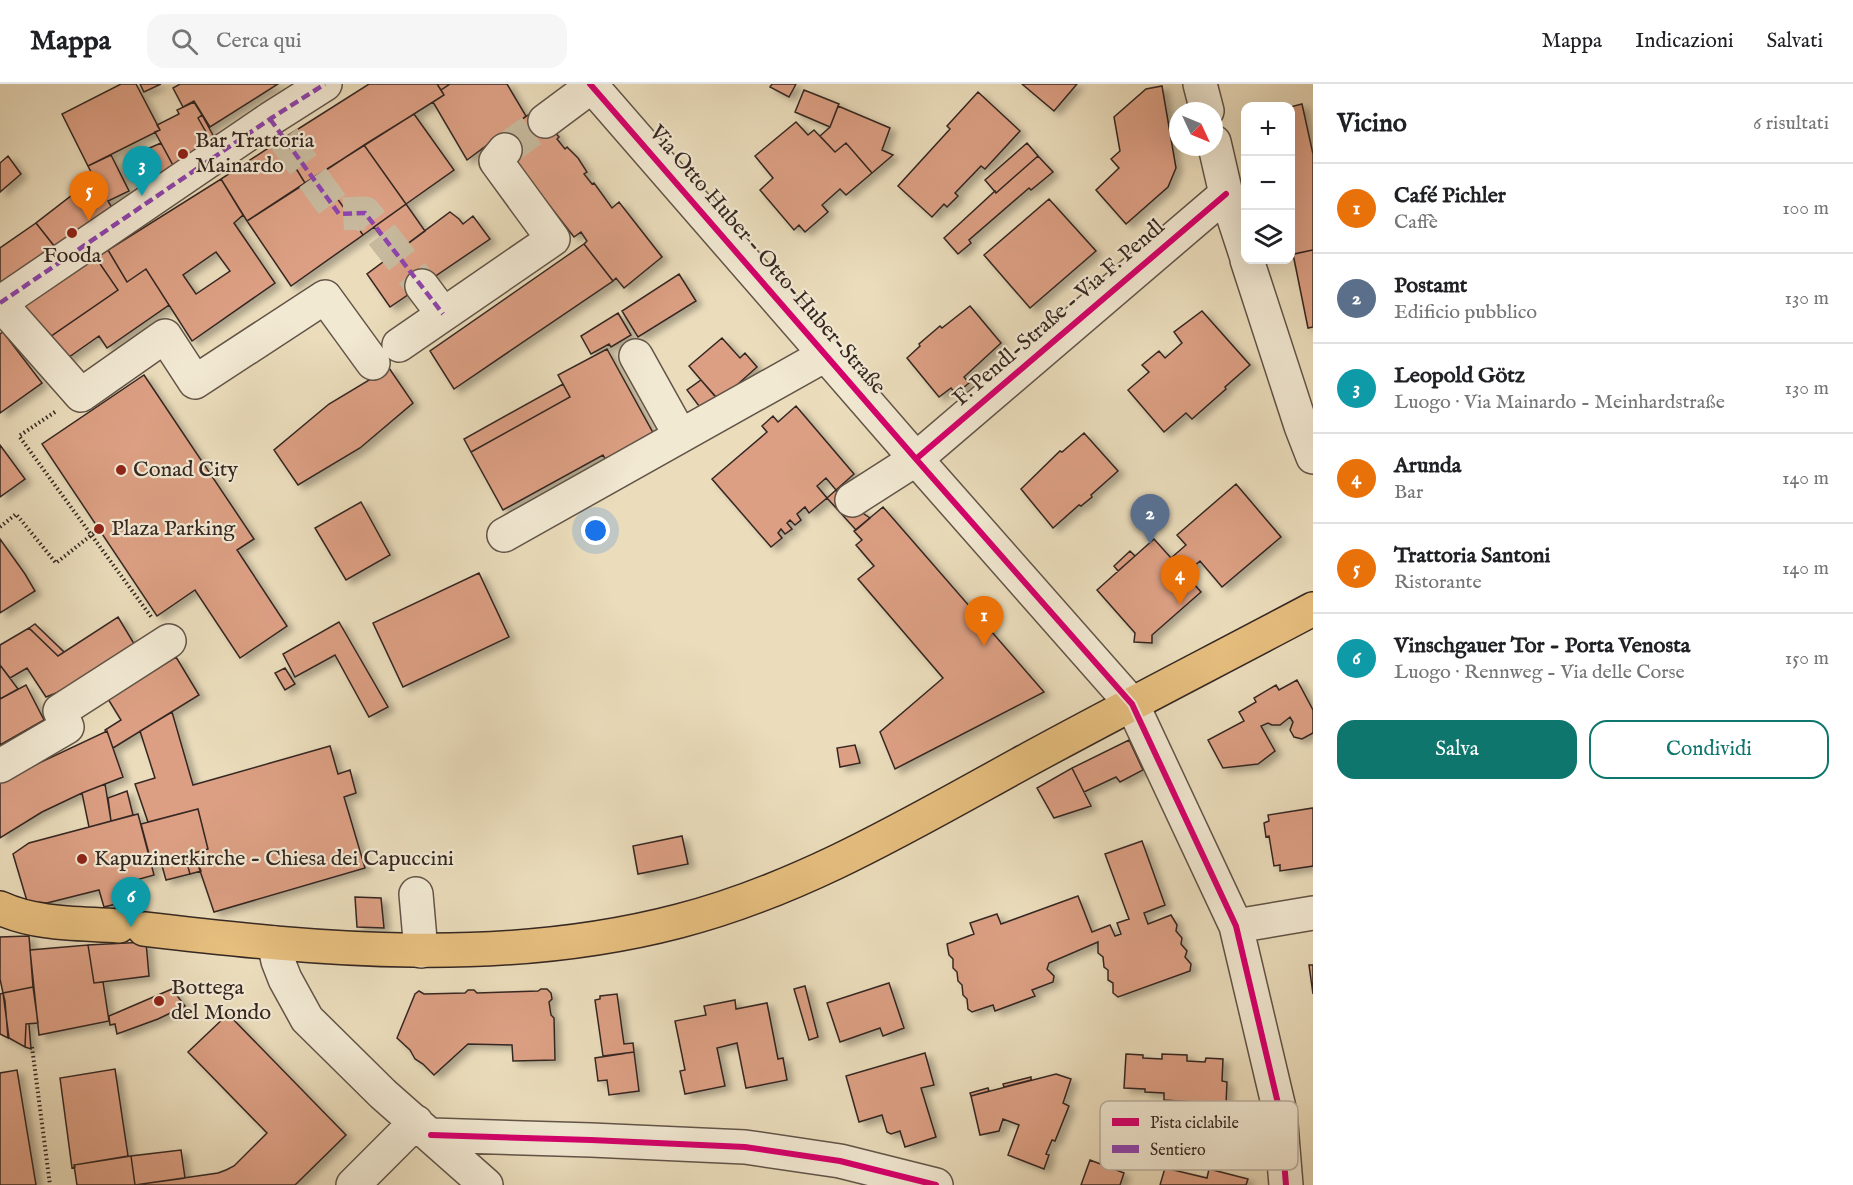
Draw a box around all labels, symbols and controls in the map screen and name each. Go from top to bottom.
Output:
search box [147,14,567,68]
text: Mappa [30,24,111,59]
icon: search [168,25,201,58]
text: Cerca qui [216,27,302,55]
text: Mappa [1542,28,1602,55]
text: Indicazioni [1635,28,1734,55]
text: Salvati [1767,28,1823,55]
north arrow [1169,102,1223,156]
map controls [1241,102,1295,264]
button: + [1241,102,1295,156]
text: Vicino [1337,107,1407,140]
text: 6 risultati [1753,111,1829,136]
street label: Via Otto Huber - Otto-Huber-Straße [642,119,892,400]
place label: Bar Trattoria Mainardo [195,127,315,180]
pin: 3 [122,147,162,196]
marker: Bar Trattoria Mainardo [176,147,190,161]
button: − [1241,156,1295,210]
pin: 5 [70,172,109,221]
text: Café Pichler [1394,182,1506,210]
text: 1 [1353,196,1360,221]
text: 100 m [1782,196,1829,221]
button: layers [1241,210,1295,264]
text: Caffè [1394,210,1438,235]
street label: F. Pendl-Straße - Via F. Pendl [947,213,1171,413]
marker: Fooda [65,226,79,240]
place label: Fooda [43,242,102,270]
text: Postamt [1394,272,1467,300]
text: 2 [1352,286,1361,311]
text: 130 m [1784,286,1829,311]
text: Edificio pubblico [1394,300,1537,325]
text: Leopold Götz [1394,362,1525,390]
text: 3 [1353,376,1360,401]
text: 130 m [1784,376,1829,401]
text: Luogo · Via Mainardo - Meinhardstraße [1394,390,1725,415]
text: Arunda [1394,452,1461,480]
place label: Conad City [133,456,238,484]
marker: Conad City [114,463,128,477]
text: 4 [1352,466,1361,491]
text: 140 m [1782,466,1829,491]
text: Bar [1394,480,1423,505]
pin: 2 [1130,494,1170,544]
place label: Plaza Parking [111,515,236,543]
your location [581,516,610,545]
marker: Plaza Parking [92,522,106,536]
text: Trattoria Santoni [1394,542,1550,570]
pin: 4 [1160,556,1200,605]
text: 5 [1353,556,1360,581]
text: 140 m [1782,556,1829,581]
text: Ristorante [1394,570,1482,595]
pin: 1 [964,596,1004,646]
text: Vinschgauer Tor - Porta Venosta [1394,632,1690,660]
text: 6 [1352,646,1361,671]
text: 150 m [1785,646,1829,671]
text: Luogo · Rennweg - Via delle Corse [1394,660,1685,685]
button: Salva [1337,720,1577,779]
button: Condividi [1589,720,1829,779]
place label: Kapuzinerkirche - Chiesa dei Capuccini [94,845,454,873]
marker: Kapuzinerkirche - Chiesa dei Capuccini [75,852,89,866]
pin: 6 [112,878,150,927]
place label: Bottega del Mondo [171,974,271,1027]
marker: Bottega del Mondo [152,994,166,1008]
legend [1100,1101,1298,1170]
text: Pista ciclabile [1150,1114,1239,1134]
text: Sentiero [1150,1141,1206,1161]

